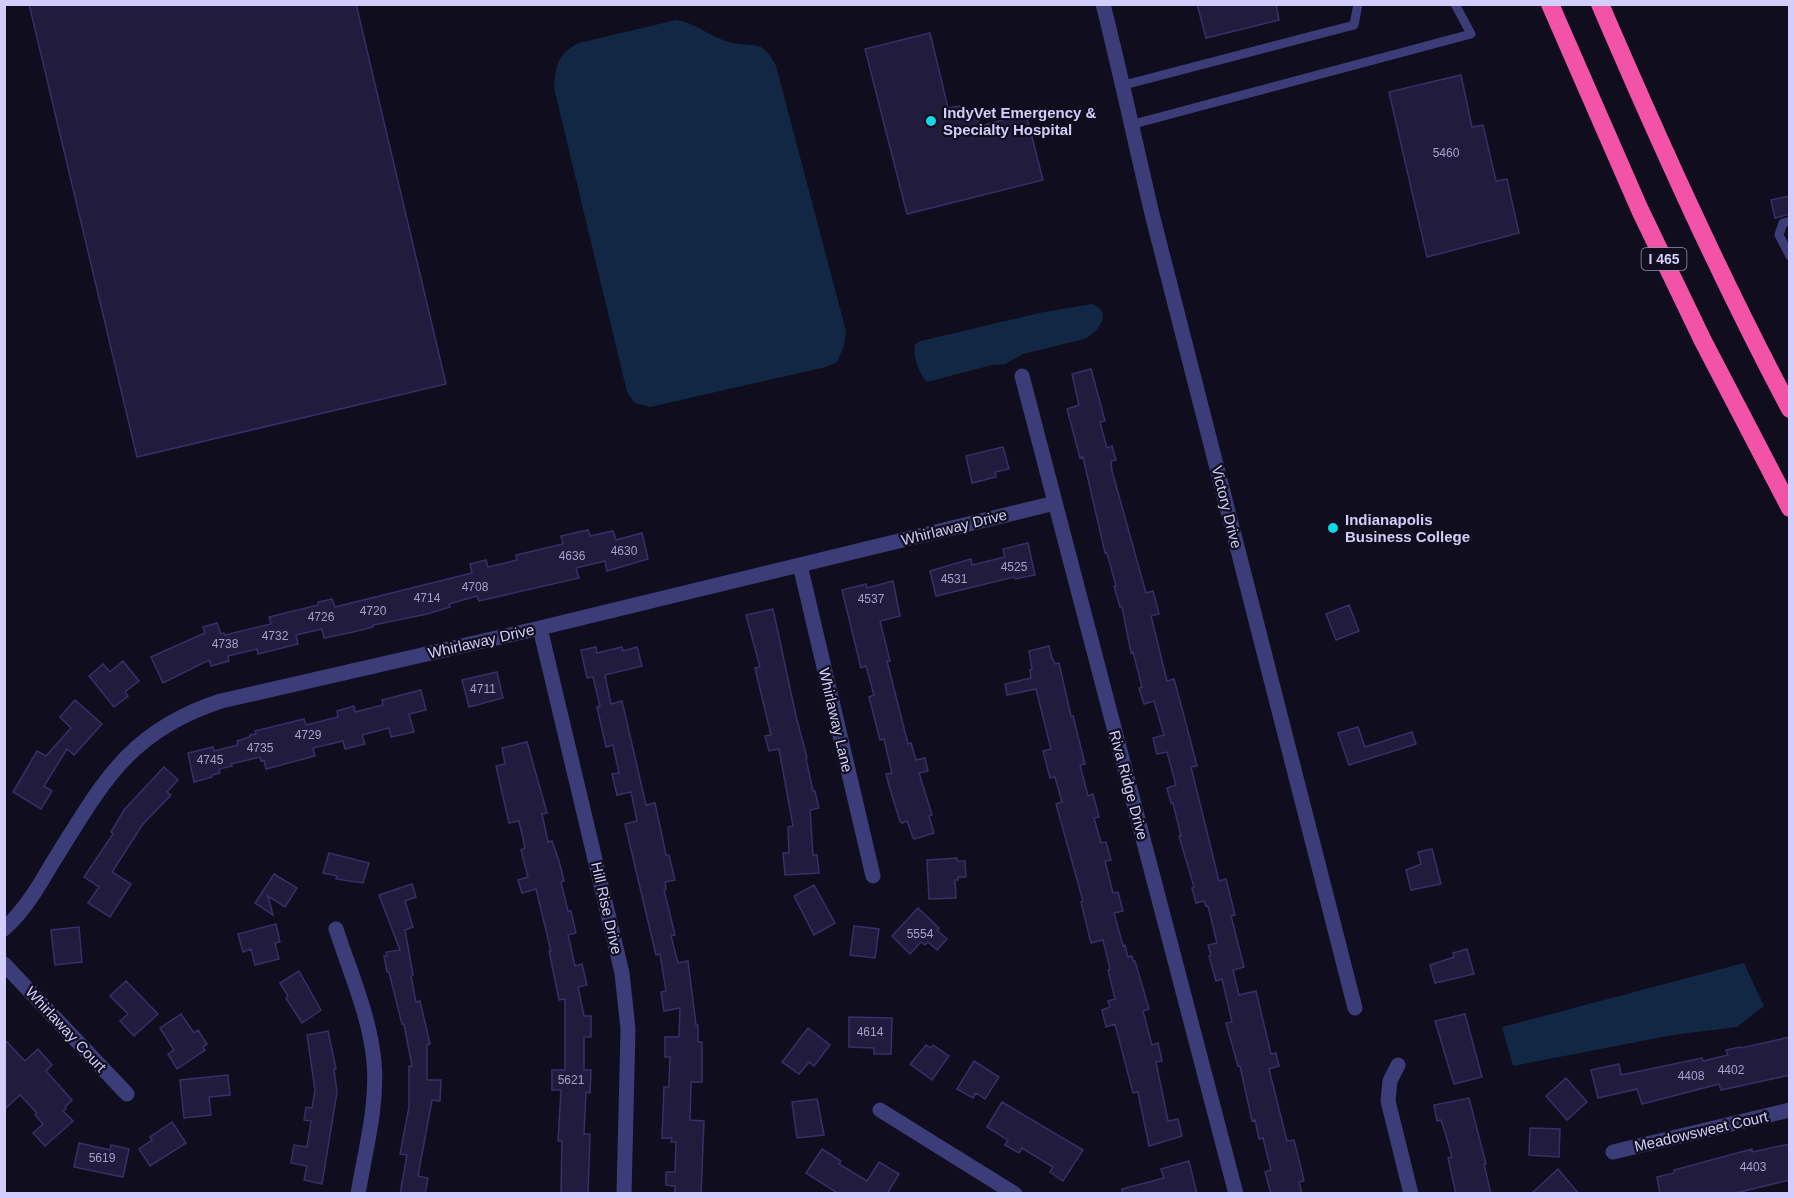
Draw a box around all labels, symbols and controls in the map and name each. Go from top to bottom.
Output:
place label: IndyVet Emergency & Specialty Hospital [943,104,1097,138]
marker: IndyVet Emergency & Specialty Hospital [924,114,938,128]
house number: 5460 [1433,146,1460,160]
road number: I 465 [1642,248,1686,270]
street label: Victory Drive [1209,464,1245,550]
street label: Whirlaway Drive [899,506,1009,548]
place label: Indianapolis Business College [1345,511,1470,545]
marker: Indianapolis Business College [1326,521,1340,535]
house number: 4630 [611,544,638,558]
house number: 4636 [559,549,586,563]
house number: 4525 [1001,560,1028,574]
house number: 4531 [941,572,968,586]
house number: 4708 [462,580,489,594]
house number: 4714 [414,591,441,605]
house number: 4537 [858,592,885,606]
house number: 4720 [360,604,387,618]
house number: 4726 [308,610,335,624]
street label: Whirlaway Drive [426,621,536,661]
house number: 4732 [262,629,289,643]
house number: 4738 [212,637,239,651]
street label: Whirlaway Lane [816,666,856,774]
house number: 4711 [470,682,496,696]
house number: 4729 [295,728,322,742]
street label: Riva Ridge Drive [1106,728,1152,842]
house number: 4735 [247,741,274,755]
house number: 4745 [197,753,224,767]
street label: Hill Rise Drive [588,860,626,956]
house number: 5554 [907,927,934,941]
street label: Whirlaway Court [22,983,110,1076]
house number: 4614 [857,1025,884,1039]
house number: 4402 [1718,1063,1745,1077]
house number: 4408 [1678,1069,1705,1083]
house number: 5621 [558,1073,585,1087]
street label: Meadowsweet Court [1632,1107,1770,1155]
house number: 5619 [89,1151,116,1165]
house number: 4403 [1740,1160,1767,1174]

